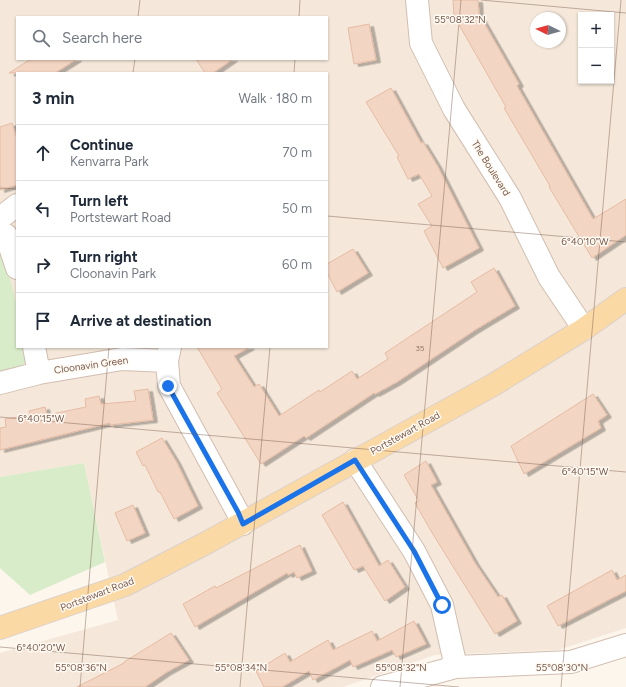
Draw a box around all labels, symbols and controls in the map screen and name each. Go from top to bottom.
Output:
north arrow [530,12,566,48]
map controls [578,12,614,84]
button: + [578,12,614,48]
text: 55°08'32"N [434,13,486,26]
search box [16,16,328,60]
icon: search [30,27,52,49]
text: Search here [62,29,142,47]
button: − [578,48,614,84]
text: 3 min [32,88,74,108]
text: Walk · 180 m [239,91,312,106]
text: Continue [70,136,133,154]
street label: The Boulevard [469,138,513,198]
icon: ahead [32,142,54,164]
text: 70 m [282,145,312,160]
text: Kenvarra Park [70,154,149,169]
text: Turn left [70,192,128,210]
icon: left [32,198,54,220]
text: 50 m [282,201,312,216]
text: Portstewart Road [70,210,171,225]
text: 6°40'10"W [561,235,609,248]
text: Turn right [70,248,138,266]
icon: right [32,254,54,276]
text: 60 m [282,257,312,272]
text: Cloonavin Park [70,266,156,281]
icon: arrive [32,310,54,332]
text: Arrive at destination [70,312,211,330]
house number: 35 [416,343,425,353]
street label: Cloonavin Green [53,353,129,377]
route end [159,377,177,395]
street label: Portstewart Road [368,408,442,458]
text: 6°40'15"W [18,412,65,425]
text: 6°40'15"W [562,465,609,478]
street label: Portstewart Road [58,574,136,614]
route start [433,596,451,614]
text: 6°40'20"W [17,641,66,654]
text: 55°08'36"N [55,661,107,674]
text: 55°08'34"N [215,661,267,674]
text: 55°08'32"N [375,661,427,674]
text: 55°08'30"N [536,661,588,674]

